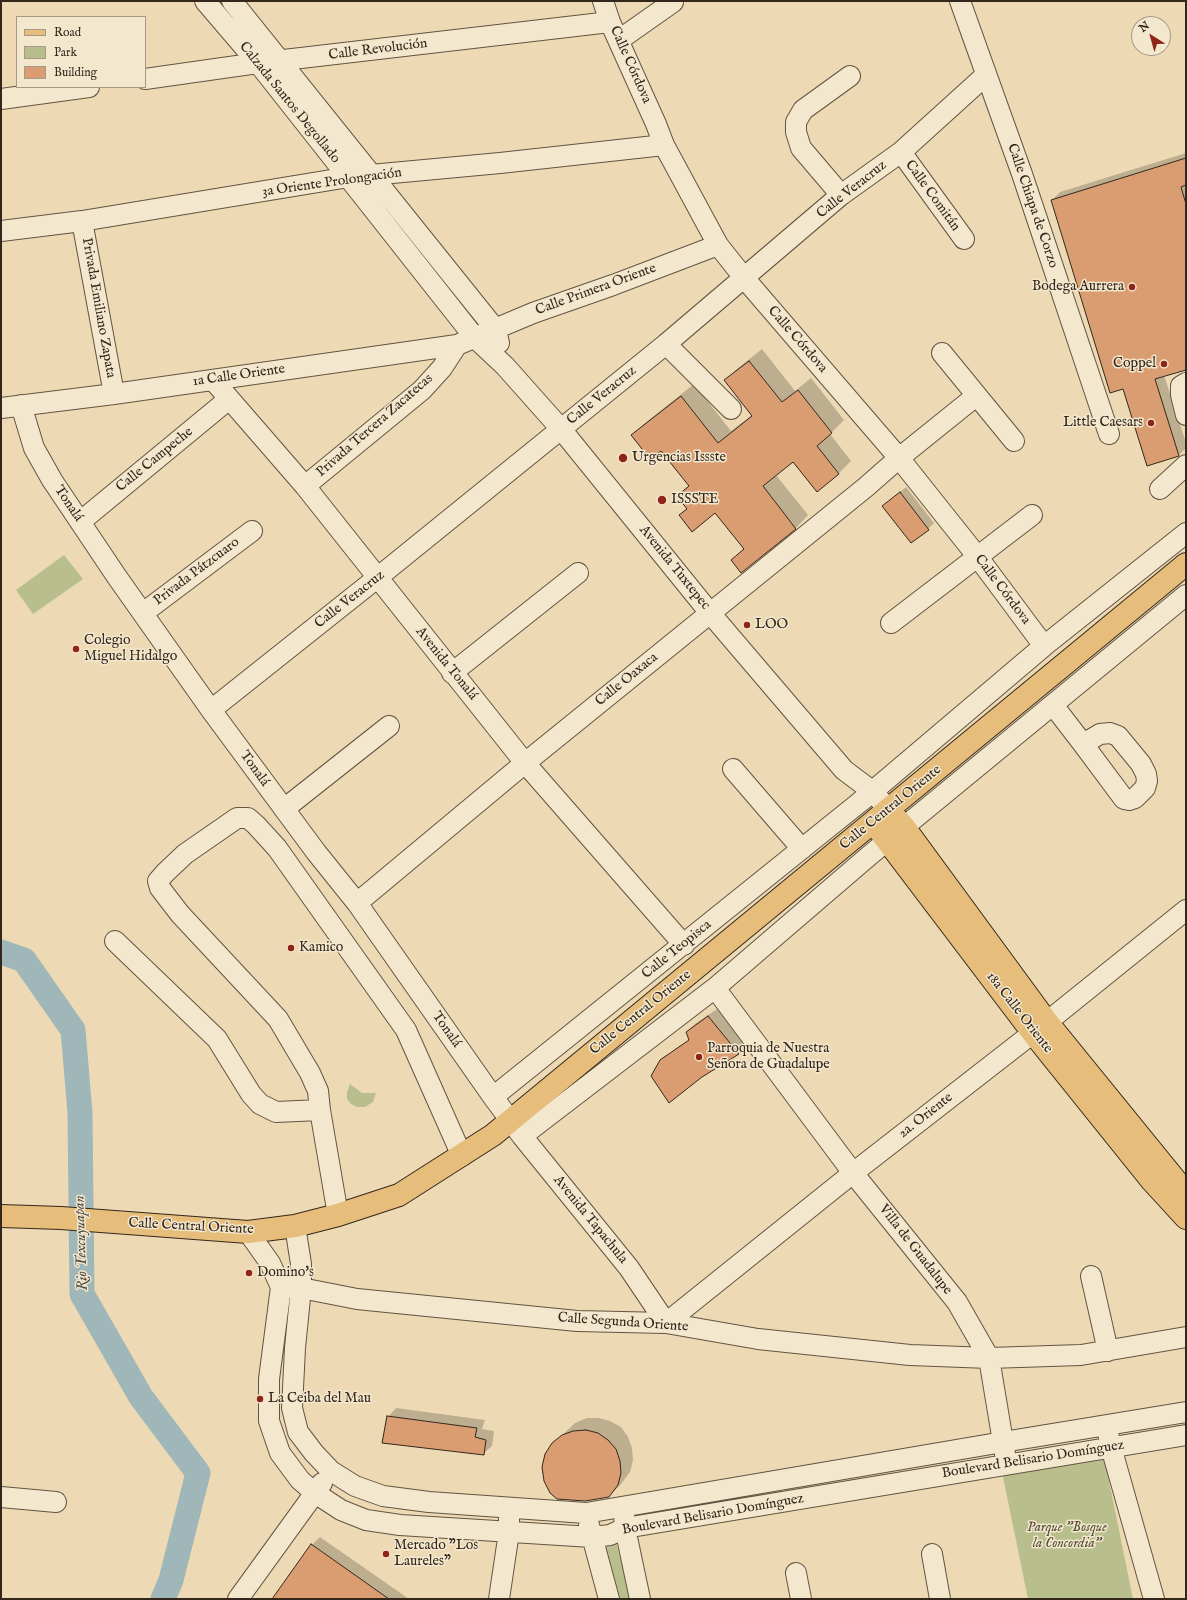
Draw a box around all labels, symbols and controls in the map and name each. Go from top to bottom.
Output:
legend [16,16,146,88]
north arrow [1131,16,1171,56]
text: N [1136,19,1152,36]
street label: Calle Córdova [605,24,655,106]
text: Road [54,25,81,40]
street label: Calle Revolución [328,36,428,64]
street label: Calzada Santos Degollado [235,39,343,167]
text: Park [54,45,77,60]
text: Building [54,65,97,80]
street label: Calle Chiapa de Corzo [1003,141,1061,271]
street label: Calle Veracruz [814,157,890,223]
street label: Calle Comitán [901,157,963,235]
street label: 3a Oriente Prolongación [261,165,403,201]
street label: Privada Emiliano Zapata [77,237,119,379]
street label: Calle Primera Oriente [533,260,659,320]
place label: Bodega Aurrera [1032,279,1124,295]
marker: Bodega Aurrera [1127,282,1137,292]
street label: Calle Córdova [763,303,831,377]
place label: Coppel [1113,356,1156,372]
marker: Coppel [1159,359,1169,369]
street label: 1a Calle Oriente [192,361,286,391]
street label: Calle Veracruz [564,363,640,429]
street label: Privada Tercera Zacatecas [313,371,437,481]
place label: Little Caesars [1063,415,1143,431]
marker: Little Caesars [1146,418,1156,428]
street label: Calle Campeche [113,424,197,496]
place label: Urgencias Issste [632,450,726,466]
marker: Urgencias Issste [617,452,629,464]
street label: Tonalá [50,483,86,525]
place label: ISSSTE [671,492,718,508]
marker: ISSSTE [656,494,668,506]
street label: Avenida Tuxtepec [635,522,713,614]
street label: Privada Pátzcuaro [151,534,243,610]
street label: Calle Córdova [970,552,1034,628]
street label: Calle Veracruz [312,567,388,633]
place label: LOO [755,617,788,633]
marker: LOO [742,620,752,630]
street label: Avenida Tonalá [411,624,481,704]
place label: Colegio Miguel Hidalgo [84,633,177,666]
marker: Colegio Miguel Hidalgo [71,644,81,654]
street label: Calle Oaxaca [592,650,662,710]
street label: Tonalá [235,748,273,790]
street label: Calle Central Oriente [837,762,945,854]
street label: Calle Teopisca [639,917,715,983]
place label: Kamico [299,940,343,956]
marker: Kamico [286,943,296,953]
street label: Calle Central Oriente [587,967,695,1059]
street label: 18a Calle Oriente [982,969,1056,1057]
street label: Tonalá [428,1009,464,1051]
place label: Parroquia de Nuestra Señora de Guadalupe [707,1041,830,1074]
marker: Parroquia de Nuestra Señora de Guadalupe [694,1052,704,1062]
street label: 2a. Oriente [895,1090,957,1142]
street label: Avenida Tapachula [549,1172,631,1268]
water label: Rio Texcuyuapan [71,1195,93,1291]
street label: Villa de Guadalupe [875,1202,955,1298]
street label: Calle Central Oriente [128,1215,254,1239]
place label: Domino's [257,1265,314,1281]
marker: Domino's [244,1268,254,1278]
street label: Calle Segunda Oriente [557,1310,689,1336]
place label: La Ceiba del Mau [268,1391,371,1407]
marker: La Ceiba del Mau [255,1394,265,1404]
street label: Boulevard Belisario Domínguez [941,1437,1125,1483]
street label: Boulevard Belisario Domínguez [621,1491,805,1539]
park label: Parque "Bosque la Concordia" [1027,1520,1107,1552]
place label: Mercado "Los Laureles" [394,1538,478,1570]
marker: Mercado "Los Laureles" [381,1549,391,1559]

